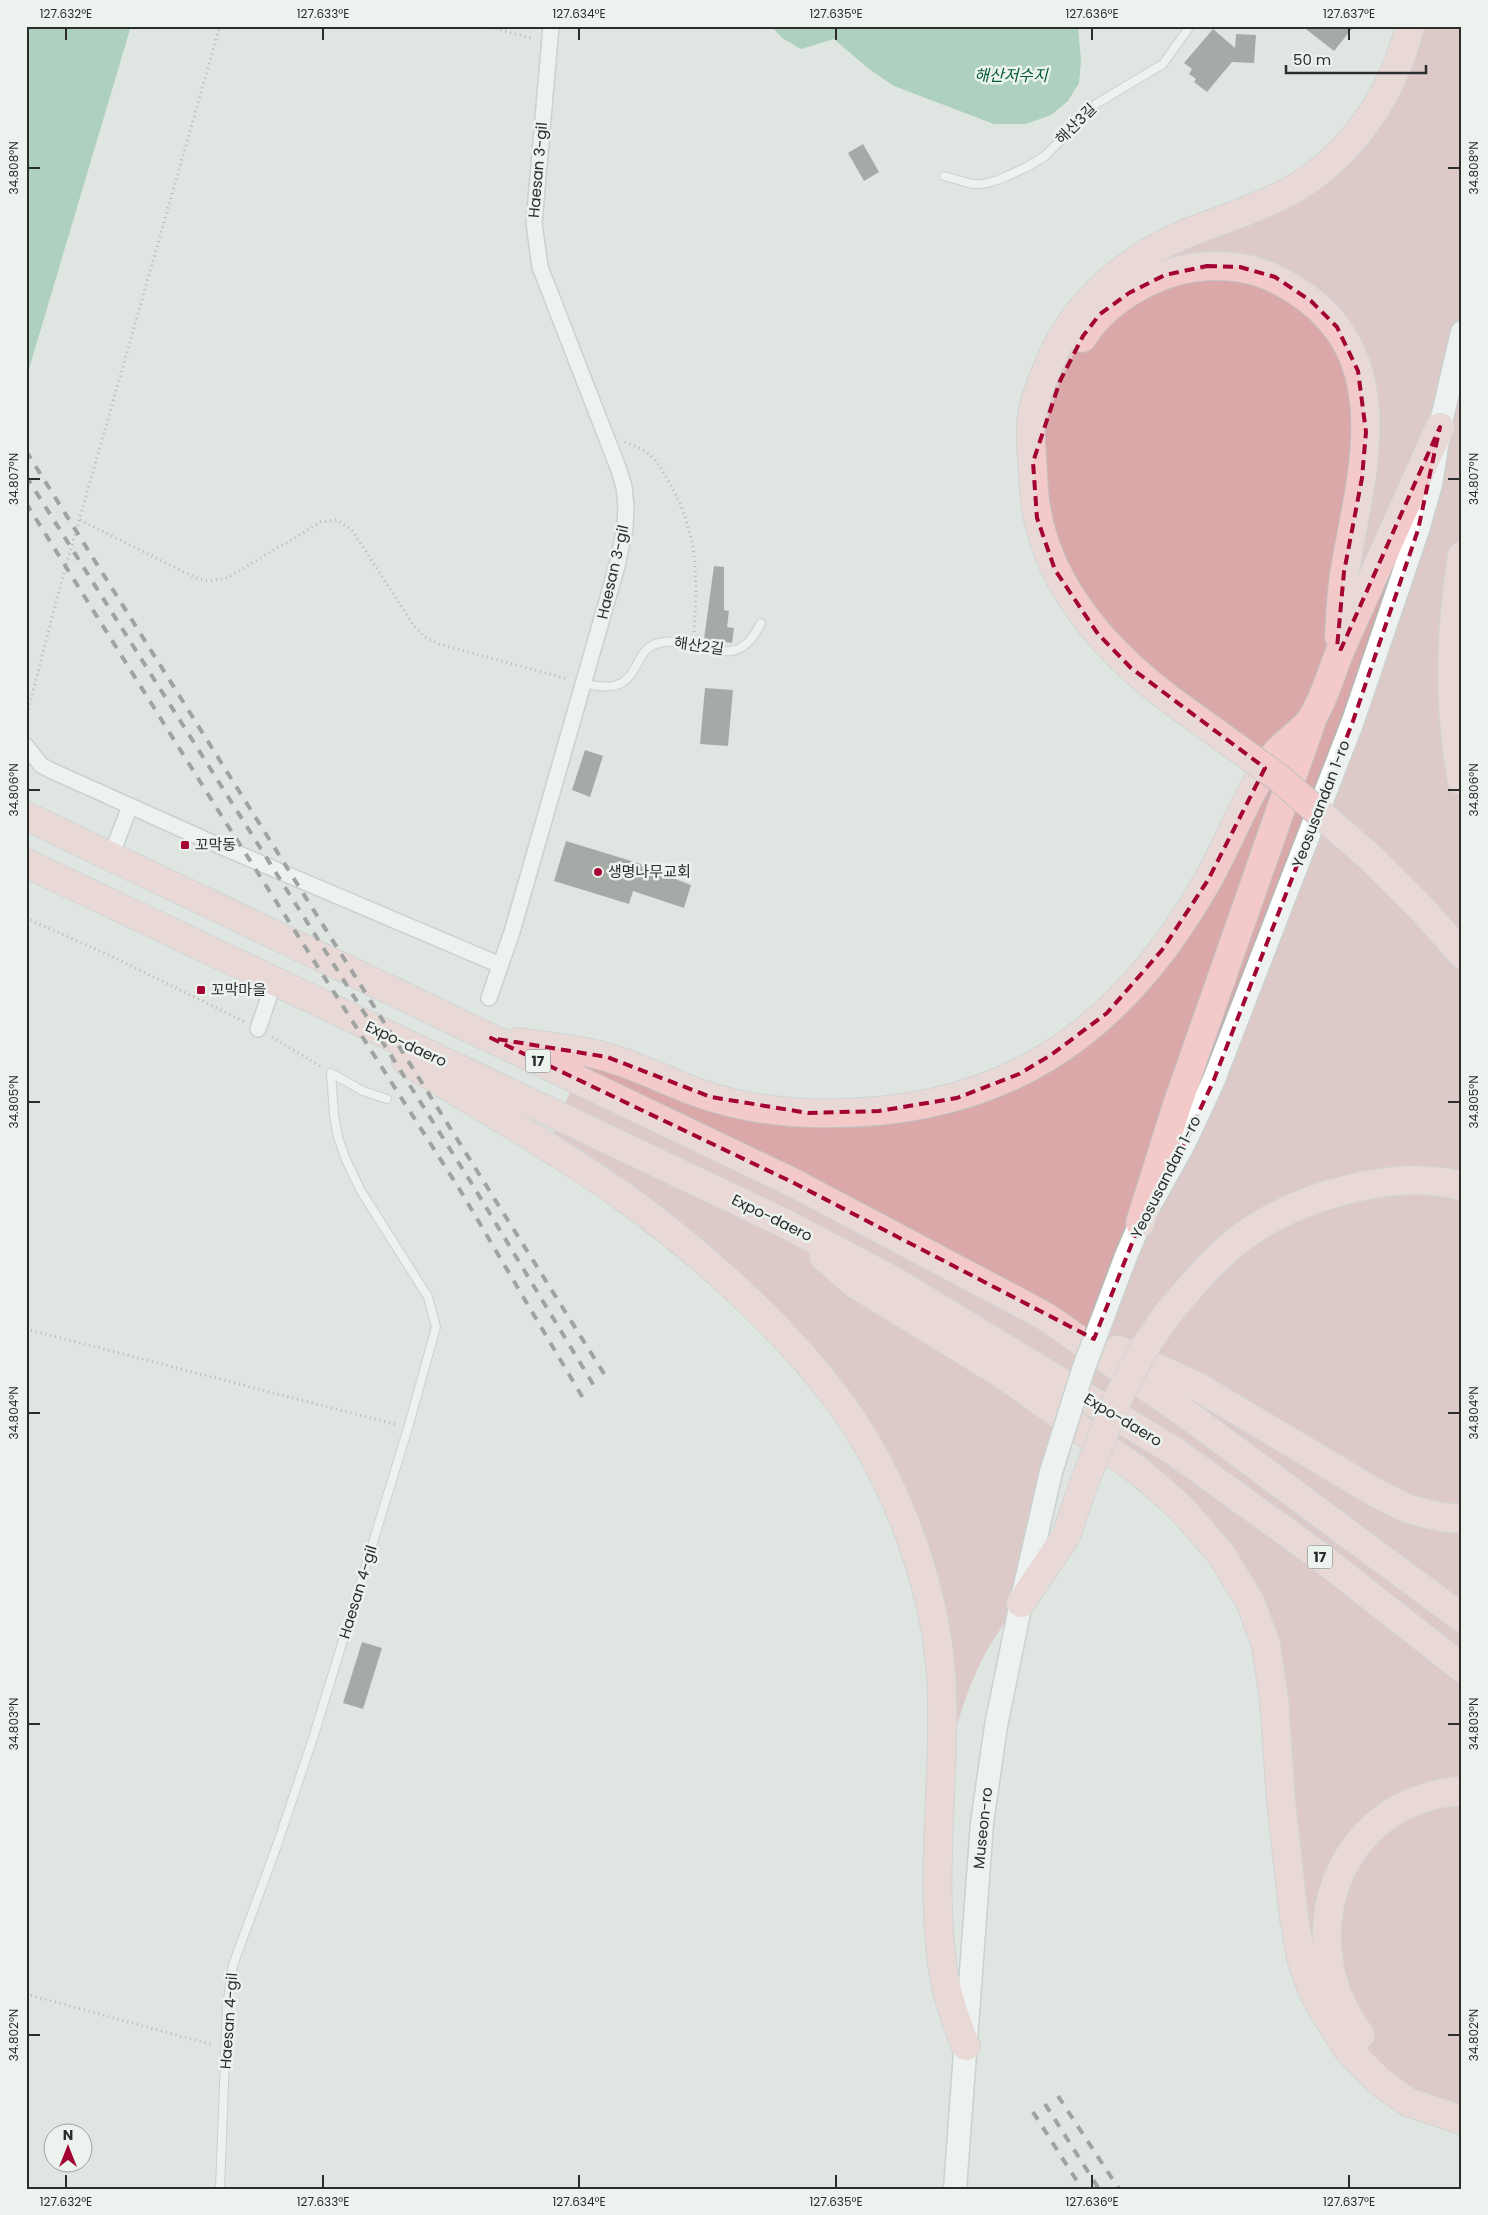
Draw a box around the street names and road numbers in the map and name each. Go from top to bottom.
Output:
street label: 해산3길 [1050,98,1101,149]
street label: Haesan 3-gil [523,121,552,219]
street label: Haesan 3-gil [591,523,634,621]
street label: 해산2길 [673,632,725,659]
street label: Yeosusandan 1-ro [1287,737,1354,871]
street label: Expo-daero [362,1016,450,1072]
road number: 17 [526,1050,550,1072]
street label: Yeosusandan 1-ro [1126,1112,1206,1242]
street label: Expo-daero [728,1189,816,1246]
street label: Expo-daero [1080,1388,1166,1451]
street label: Haesan 4-gil [333,1543,382,1641]
road number: 17 [1308,1545,1332,1568]
street label: Museon-ro [968,1786,997,1870]
street label: Haesan 4-gil [215,1972,242,2070]

